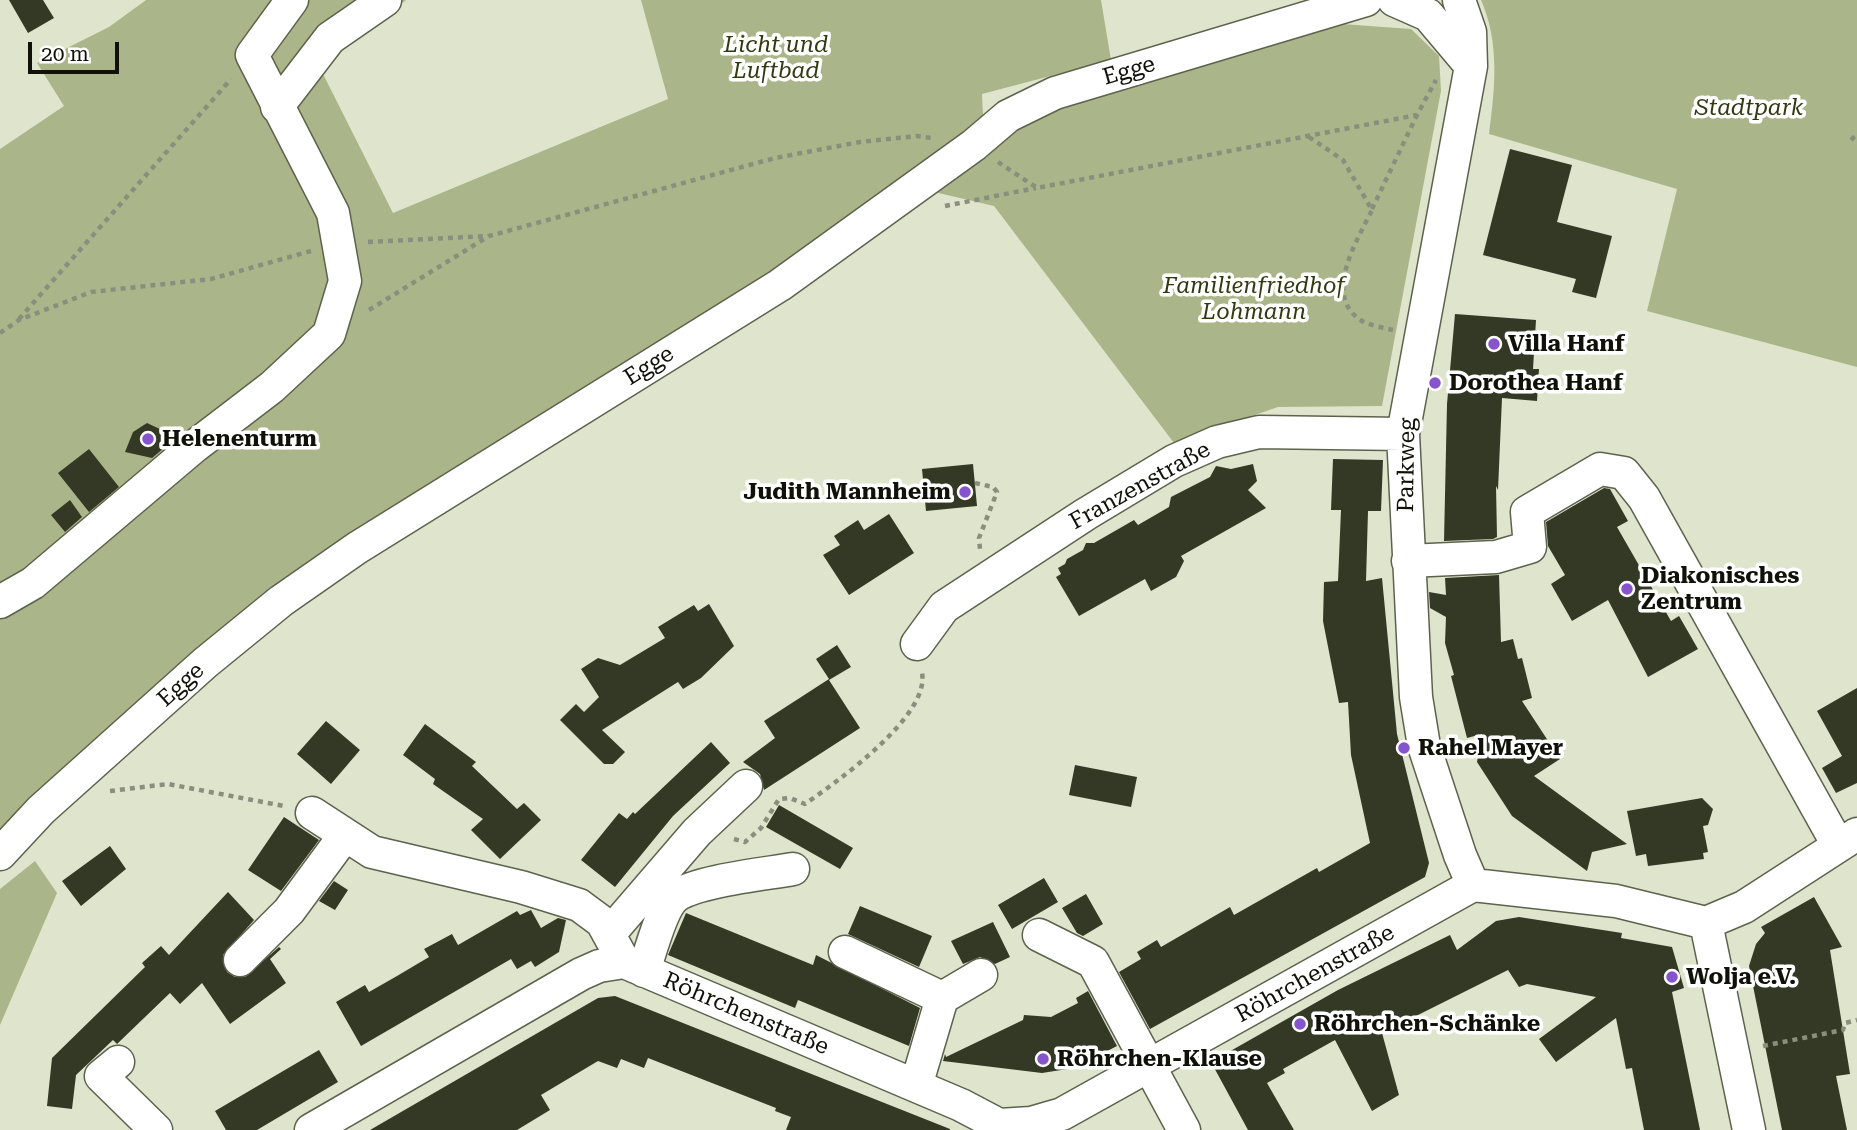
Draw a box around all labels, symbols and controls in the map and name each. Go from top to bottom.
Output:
scale bar [32,28,122,72]
park label: Licht und Luftbad [724,31,828,85]
text: 20 m [41,42,89,66]
street label: Egge [1100,50,1158,92]
park label: Stadtpark [1695,94,1803,122]
park label: Familienfriedhof Lohmann [1163,272,1345,326]
place label: Villa Hanf [1508,330,1624,358]
marker: Villa Hanf [1486,336,1502,352]
street label: Egge [619,340,679,392]
place label: Dorothea Hanf [1449,369,1623,397]
marker: Dorothea Hanf [1427,375,1443,391]
street label: Parkweg [1392,417,1422,513]
place label: Helenenturm [162,425,317,453]
marker: Helenenturm [140,431,156,447]
street label: Franzenstraße [1065,436,1215,536]
place label: Judith Mannheim [744,478,951,506]
marker: Judith Mannheim [957,484,973,500]
place label: Diakonisches Zentrum [1641,562,1799,616]
marker: Diakonisches Zentrum [1619,581,1635,597]
street label: Egge [152,657,210,713]
place label: Rahel Mayer [1418,734,1563,762]
marker: Rahel Mayer [1396,740,1412,756]
street label: Röhrchenstraße [1231,919,1399,1029]
place label: Wolja e.V. [1686,963,1796,991]
street label: Röhrchenstraße [659,967,833,1061]
marker: Wolja e.V. [1664,969,1680,985]
place label: Röhrchen-Schänke [1314,1010,1540,1038]
marker: Röhrchen-Schänke [1292,1016,1308,1032]
place label: Röhrchen-Klause [1057,1045,1262,1073]
marker: Röhrchen-Klause [1035,1051,1051,1067]

